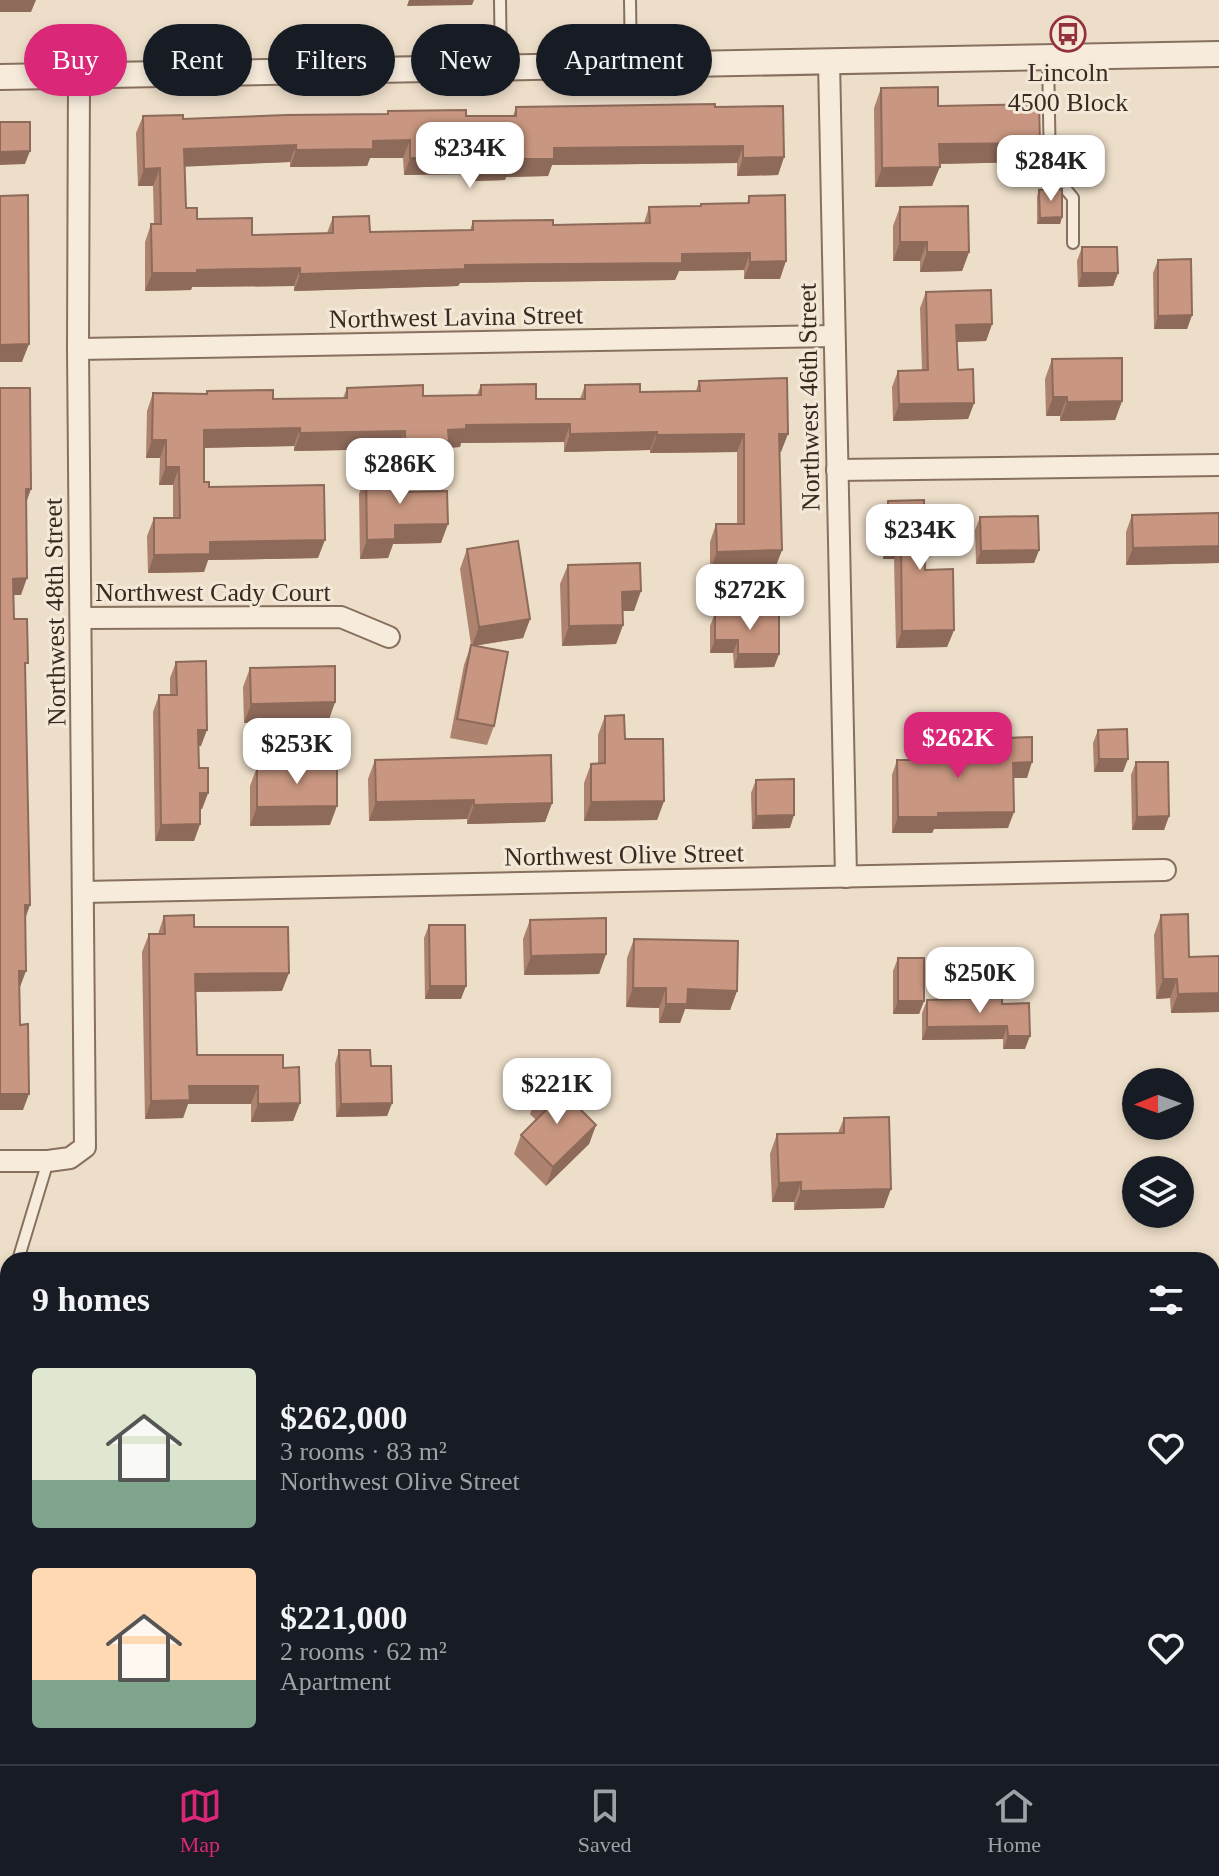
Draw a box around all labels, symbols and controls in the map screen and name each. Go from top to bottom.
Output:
bus stop icon: Lincoln 4500 Block [1049,15,1087,53]
chip: Buy [24,24,127,96]
chip: Rent [143,24,252,96]
chip: Filters [268,24,395,96]
chip: New [411,24,520,96]
chip: Apartment [536,24,712,96]
place label: Lincoln 4500 Block [1008,58,1128,117]
pin: $234K [414,122,526,190]
text: $234K [434,133,506,162]
pin: $284K [995,135,1107,203]
text: $284K [1015,146,1087,175]
street label: Northwest 46th Street [792,282,825,511]
street label: Northwest Lavina Street [329,300,584,334]
pin: $286K [344,438,456,506]
text: $286K [364,449,436,478]
street label: Northwest 48th Street [38,497,71,726]
pin: $234K [864,504,976,572]
text: $234K [884,515,956,544]
pin: $272K [694,564,806,632]
text: $272K [714,575,786,604]
street label: Northwest Cady Court [95,578,331,607]
pin: $262K [902,712,1014,780]
pin: $253K [241,718,353,786]
text: $262K [922,723,994,752]
text: $253K [261,729,333,758]
street label: Northwest Olive Street [504,838,745,872]
pin: $250K [924,947,1036,1015]
text: $250K [944,958,1016,987]
pin: $221K [501,1058,613,1126]
north arrow [1122,1068,1194,1140]
map controls [1122,1068,1194,1228]
text: $221K [521,1069,593,1098]
button: layers [1122,1156,1194,1228]
icon: filters [1144,1278,1188,1322]
text: 9 homes [32,1281,150,1318]
text: $262,000 [280,1399,408,1436]
icon: home [96,1400,192,1496]
icon: heart [1144,1426,1188,1470]
text: 3 rooms · 83 m² [280,1437,447,1466]
text: Northwest Olive Street [280,1467,520,1496]
text: $221,000 [280,1599,408,1636]
icon: home [96,1600,192,1696]
icon: heart [1144,1626,1188,1670]
text: 2 rooms · 62 m² [280,1637,447,1666]
text: Apartment [280,1667,391,1696]
tab: Map [178,1784,222,1858]
tab: Saved [578,1784,631,1858]
tab: Home [987,1784,1041,1858]

